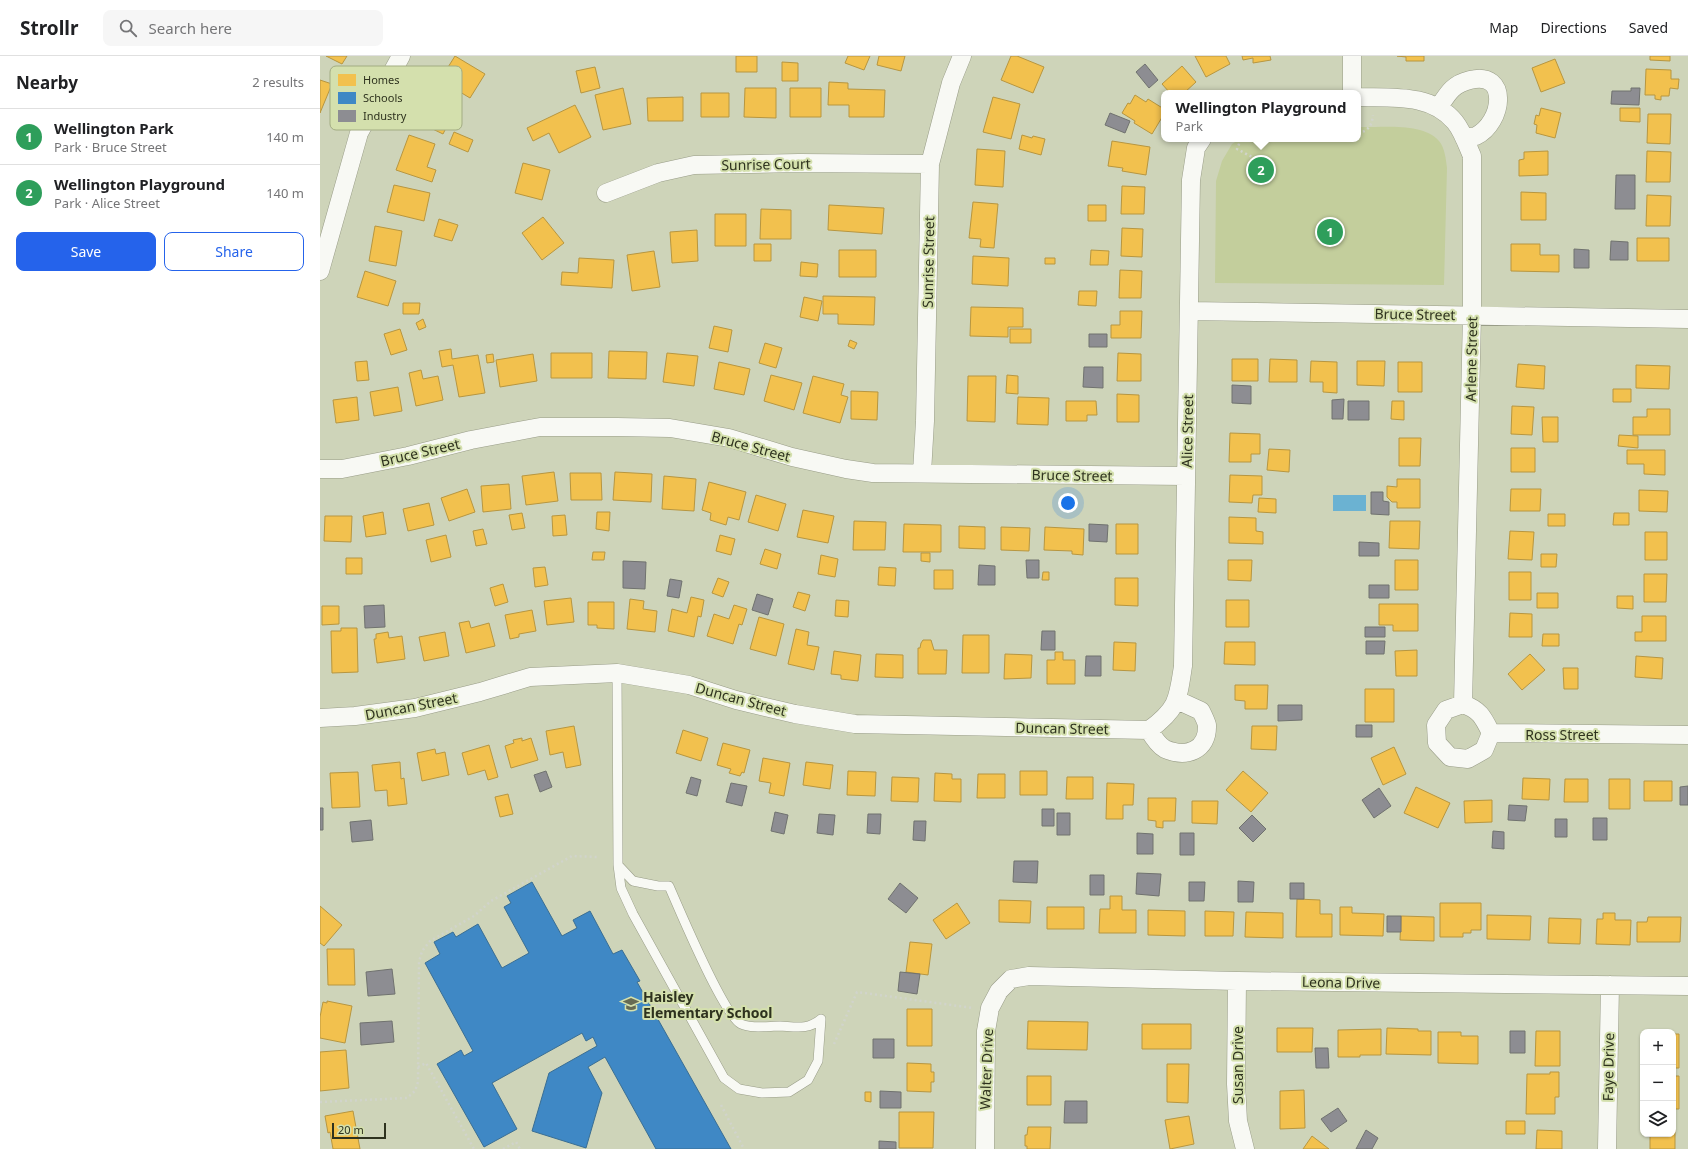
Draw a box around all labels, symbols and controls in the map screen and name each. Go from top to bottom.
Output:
search box [103,10,383,46]
text: Strollr [20,15,79,41]
icon: search [117,17,139,39]
text: Search here [149,18,232,38]
text: Map [1489,18,1518,37]
text: Directions [1540,18,1607,37]
text: Saved [1629,18,1668,37]
legend [330,66,462,130]
text: Nearby [16,71,78,94]
text: Homes [363,72,400,87]
text: 2 results [252,73,304,91]
text: Schools [363,90,403,105]
popup [1161,90,1361,142]
text: Wellington Playground [1176,97,1346,117]
text: Industry [363,108,407,123]
text: Park [1176,117,1203,135]
text: Wellington Park [54,118,174,138]
text: 1 [25,128,33,146]
text: 140 m [266,128,304,146]
text: Park · Bruce Street [54,138,167,156]
street label: Sunrise Court [721,154,811,174]
pin: 2 [1248,155,1274,185]
text: Wellington Playground [54,174,225,194]
text: 2 [25,184,33,202]
text: 140 m [266,184,304,202]
text: Park · Alice Street [54,194,160,212]
street label: Sunrise Street [918,216,938,308]
pin: 1 [1317,217,1343,247]
button: Save [16,232,156,271]
button: Share [164,232,304,271]
street label: Bruce Street [1374,304,1456,324]
street label: Arlene Street [1461,316,1481,402]
street label: Alice Street [1177,394,1197,468]
street label: Bruce Street [709,426,793,466]
street label: Bruce Street [378,434,462,470]
street label: Bruce Street [1031,465,1113,485]
your location [1058,493,1078,513]
street label: Duncan Street [693,678,789,720]
street label: Duncan Street [363,688,459,724]
street label: Duncan Street [1015,718,1109,738]
street label: Ross Street [1525,725,1599,744]
street label: Leona Drive [1302,972,1380,992]
place label: Haisley Elementary School [643,987,773,1022]
school or university icon: Haisley Elementary School [622,995,640,1013]
street label: Susan Drive [1228,1026,1247,1104]
street label: Walter Drive [975,1028,997,1110]
map controls [1640,1029,1676,1137]
button: + [1640,1029,1676,1065]
street label: Faye Drive [1598,1033,1618,1101]
button: − [1640,1065,1676,1101]
button: layers [1640,1101,1676,1137]
scale bar [332,1121,386,1140]
text: 20 m [338,1122,364,1137]

